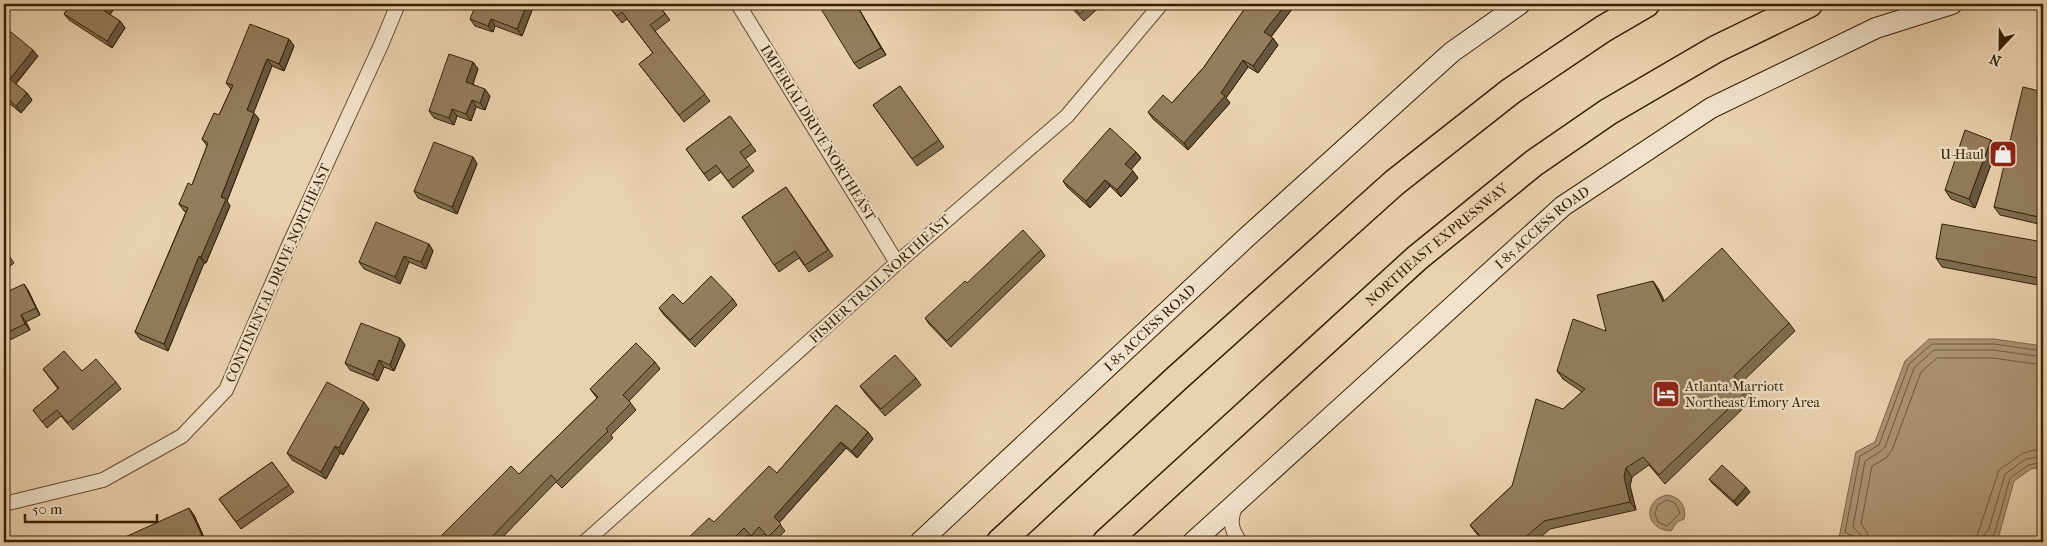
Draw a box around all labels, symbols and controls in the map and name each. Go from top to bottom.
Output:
north arrow [1974,22,2024,72]
street label: IMPERIAL DRIVE NORTHEAST [757,42,880,224]
text: N [1987,50,2003,69]
shop icon: U-Haul [1988,139,2018,169]
place label: U-Haul [1940,146,1984,163]
street label: CONTINENTAL DRIVE NORTHEAST [222,160,334,385]
street label: NORTHEAST EXPRESSWAY [1362,179,1512,309]
street label: I-85 ACCESS ROAD [1491,182,1593,272]
street label: FISHER TRAIL NORTHEAST [806,211,955,347]
street label: I-85 ACCESS ROAD [1100,281,1199,375]
place label: Atlanta Marriott Northeast/Emory Area [1684,378,1821,411]
hotel icon: Atlanta Marriott Northeast/Emory Area [1651,379,1681,409]
scale bar [25,491,158,523]
text: 50 m [32,500,63,518]

